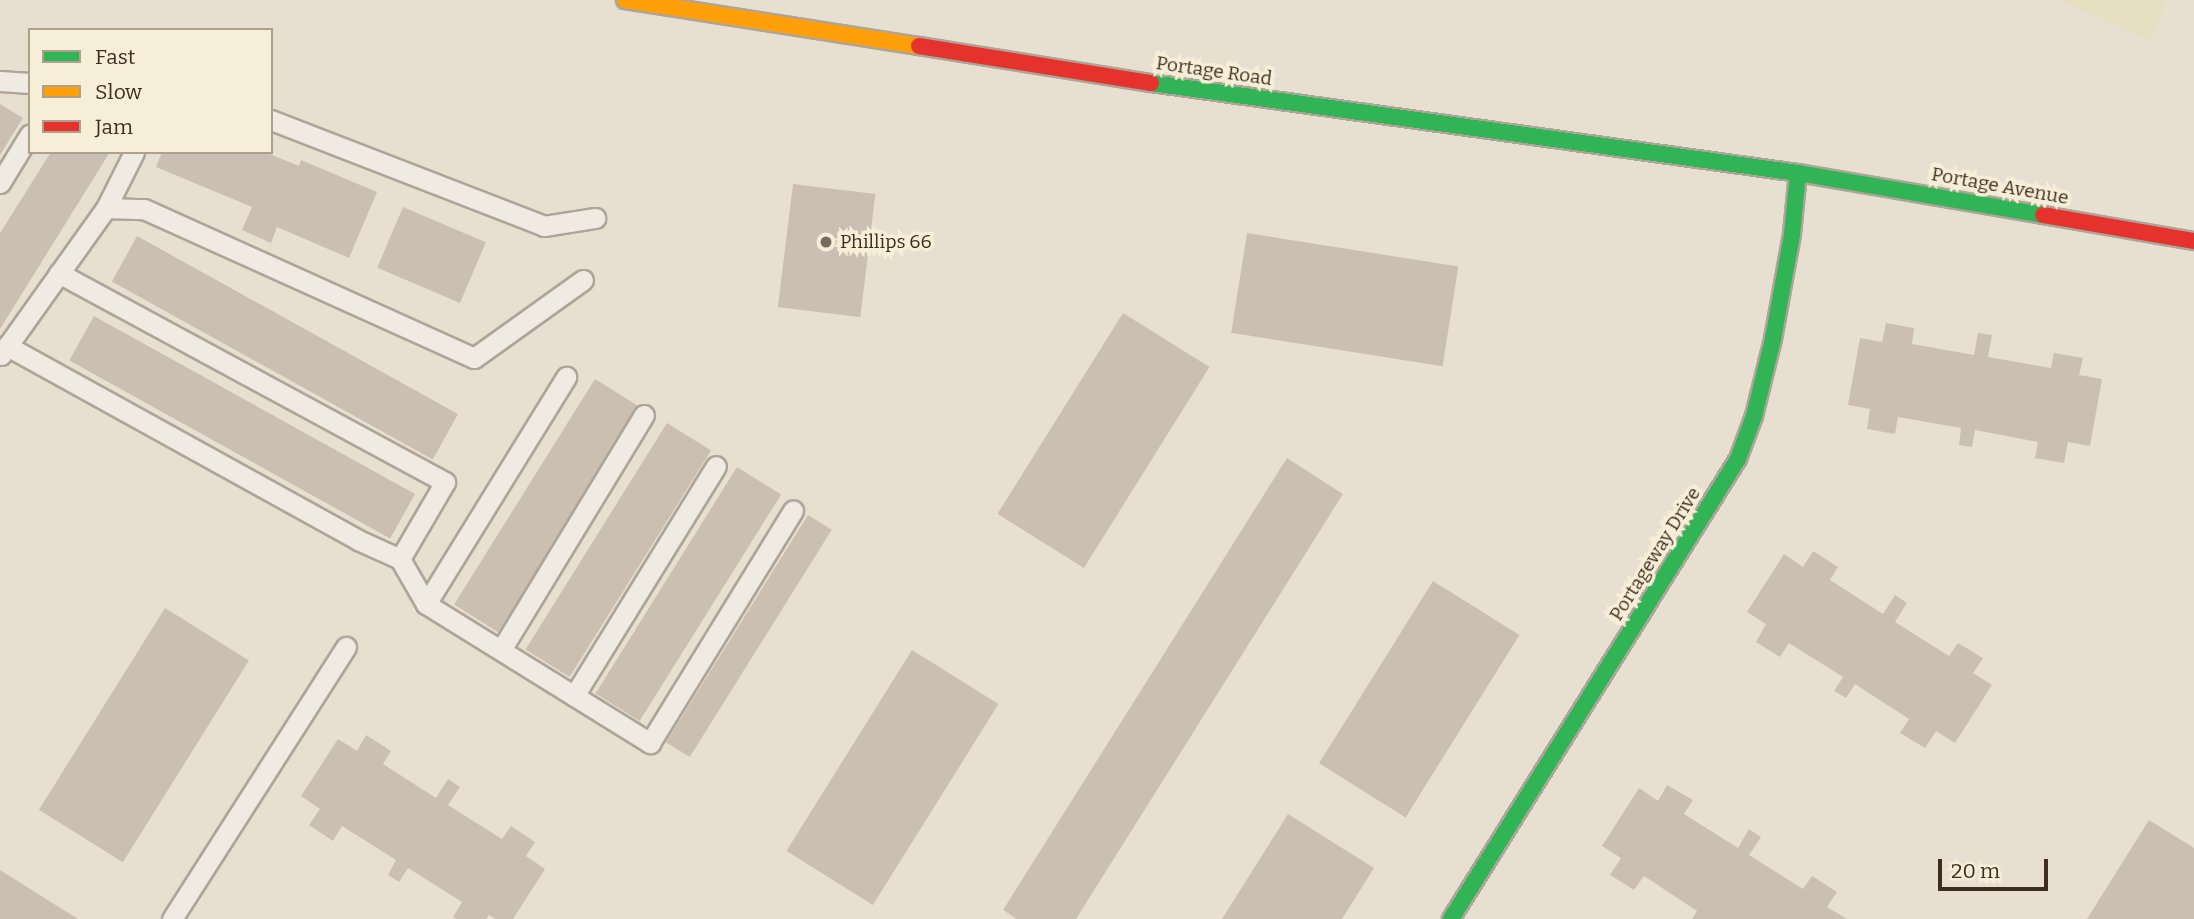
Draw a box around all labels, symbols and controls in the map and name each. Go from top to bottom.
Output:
legend [28,28,273,154]
text: Fast [95,44,135,70]
street label: Portage Road [1155,52,1273,90]
text: Slow [95,79,142,105]
text: Jam [95,114,133,140]
street label: Portage Avenue [1930,163,2070,209]
place label: Phillips 66 [840,231,932,253]
marker: Phillips 66 [818,234,834,250]
street label: Portageway Drive [1605,483,1705,625]
scale bar [1942,846,2052,890]
text: 20 m [1951,858,2000,884]

